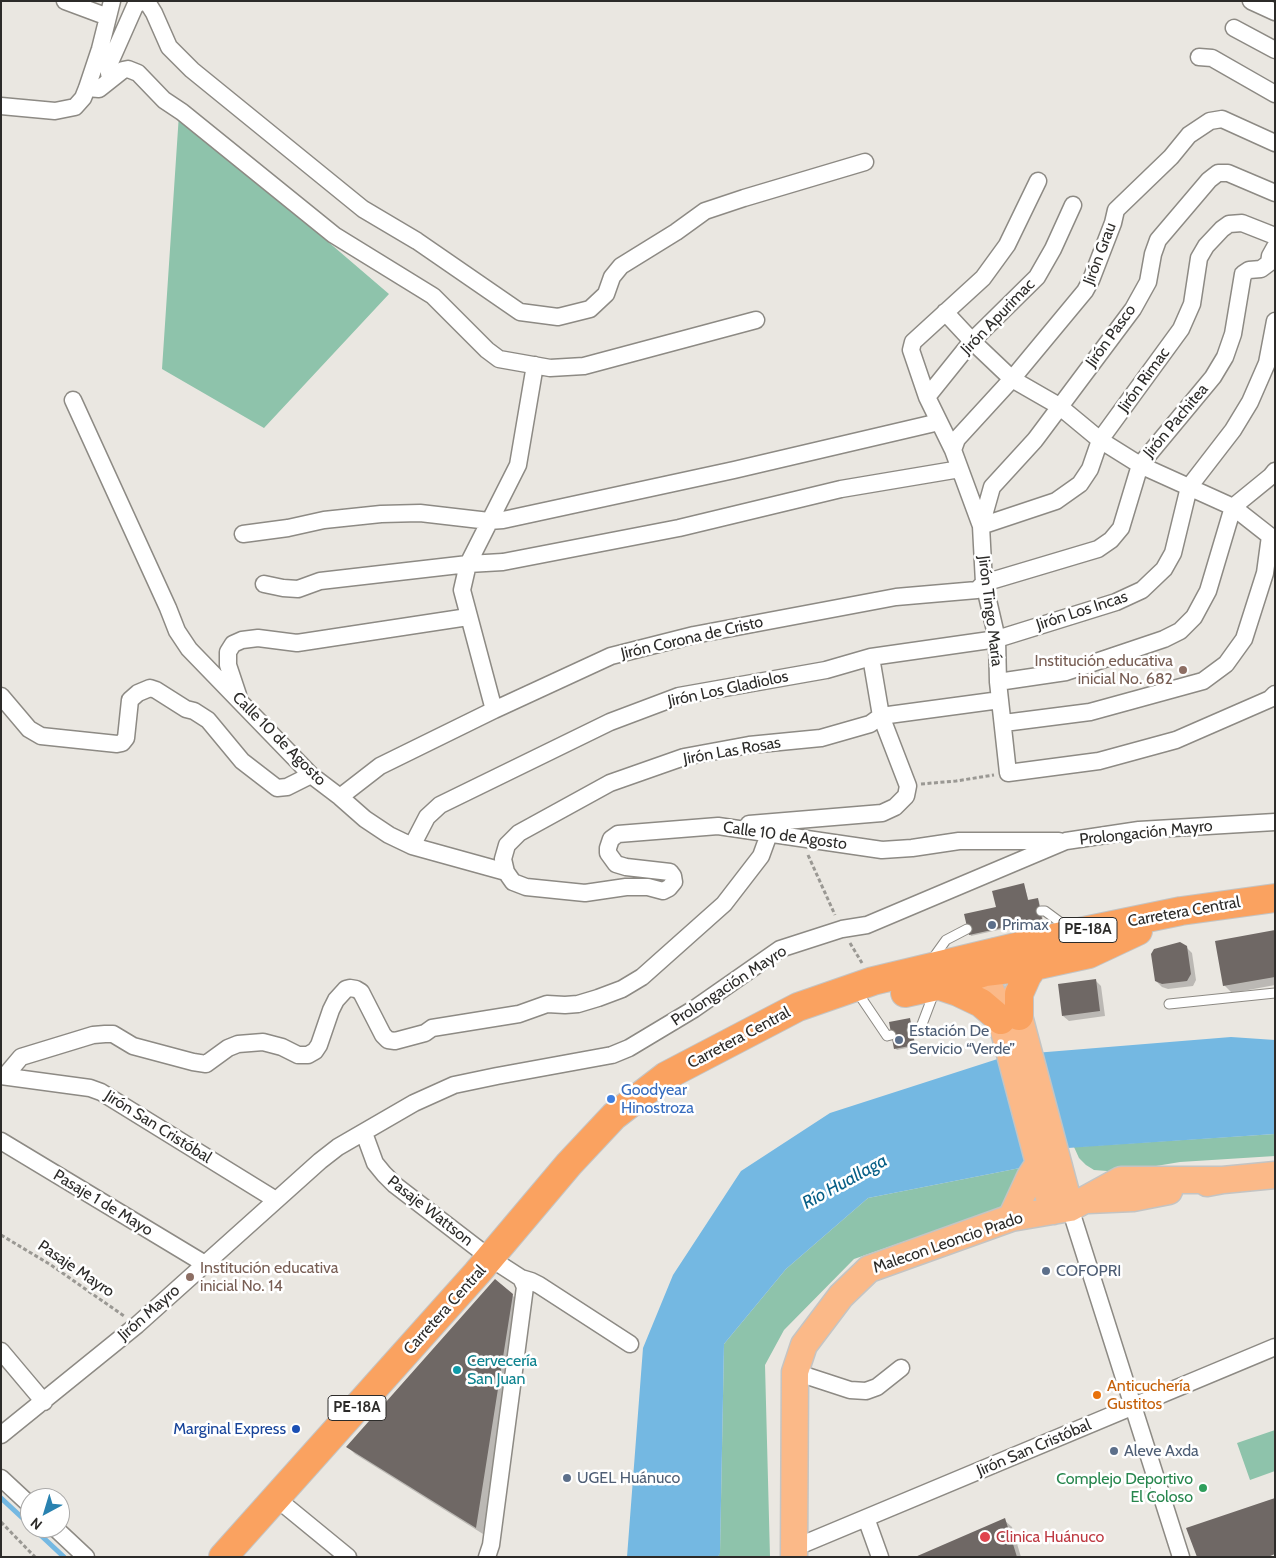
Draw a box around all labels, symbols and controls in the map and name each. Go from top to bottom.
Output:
street label: Jirón Grau [1079,220,1121,288]
street label: Jirón Apurimac [957,275,1039,359]
street label: Jirón Pasco [1082,301,1140,371]
street label: Jirón Rimac [1114,344,1174,416]
street label: Jirón Pachitea [1140,380,1212,462]
street label: Jirón Tingo María [974,555,1006,667]
street label: Jirón Los Incas [1034,587,1130,635]
street label: Jirón Corona de Cristo [619,612,765,664]
place label: Institución educativa inicial No. 682 [1034,651,1173,689]
marker: Institución educativa inicial No. 682 [1177,664,1189,676]
street label: Jirón Los Gladiolos [666,667,790,711]
street label: Calle 10 de Agosto [228,688,330,790]
street label: Jirón Las Rosas [682,733,782,769]
street label: Prolongación Mayro [1078,816,1214,850]
street label: Calle 10 de Agosto [722,818,848,854]
street label: Carretera Central [1126,893,1242,931]
place label: Primax [1002,915,1049,935]
road number: PE-18A [1059,918,1117,942]
marker: Primax [986,919,998,931]
street label: Prolongación Mayro [668,942,790,1030]
street label: Carretera Central [684,1003,794,1073]
place label: Estación De Servicio “Verde” [909,1021,1015,1059]
marker: Estación De Servicio “Verde” [893,1034,905,1046]
place label: Goodyear Hinostroza [621,1080,694,1118]
street label: Jirón San Cristóbal [101,1086,215,1168]
marker: Goodyear Hinostroza [605,1093,617,1105]
water label: Río Huallaga [799,1150,891,1214]
street label: Pasaje 1 de Mayo [50,1166,156,1240]
street label: Pasaje Wattson [383,1172,477,1250]
street label: Malecon Leoncio Prado [871,1208,1025,1278]
street label: Pasaje Mayro [34,1236,118,1302]
place label: Institución educativa inicial No. 14 [200,1258,339,1296]
street label: Carretera Central [400,1261,490,1359]
place label: COFOPRI [1056,1261,1121,1281]
marker: COFOPRI [1040,1265,1052,1277]
marker: Institución educativa inicial No. 14 [184,1271,196,1283]
street label: Jirón Mayro [114,1281,184,1345]
place label: Cervecería San Juan [467,1351,537,1389]
marker: Cervecería San Juan [451,1364,463,1376]
place label: Anticuchería Gustitos [1107,1376,1190,1414]
marker: Anticuchería Gustitos [1091,1389,1103,1401]
road number: PE-18A [328,1396,386,1420]
street label: Jirón San Cristóbal [974,1415,1094,1481]
place label: Marginal Express [173,1419,286,1439]
marker: Marginal Express [290,1423,302,1435]
place label: Aleve Axda [1124,1441,1199,1461]
marker: Aleve Axda [1108,1445,1120,1457]
place label: UGEL Huánuco [577,1468,680,1488]
place label: Complejo Deportivo El Coloso [1056,1469,1193,1507]
marker: UGEL Huánuco [561,1472,573,1484]
marker: Complejo Deportivo El Coloso [1197,1482,1209,1494]
north arrow [20,1488,70,1538]
text: N [27,1514,46,1534]
place label: Clinica Huánuco [996,1527,1104,1547]
marker: Clinica Huánuco [978,1530,992,1544]

